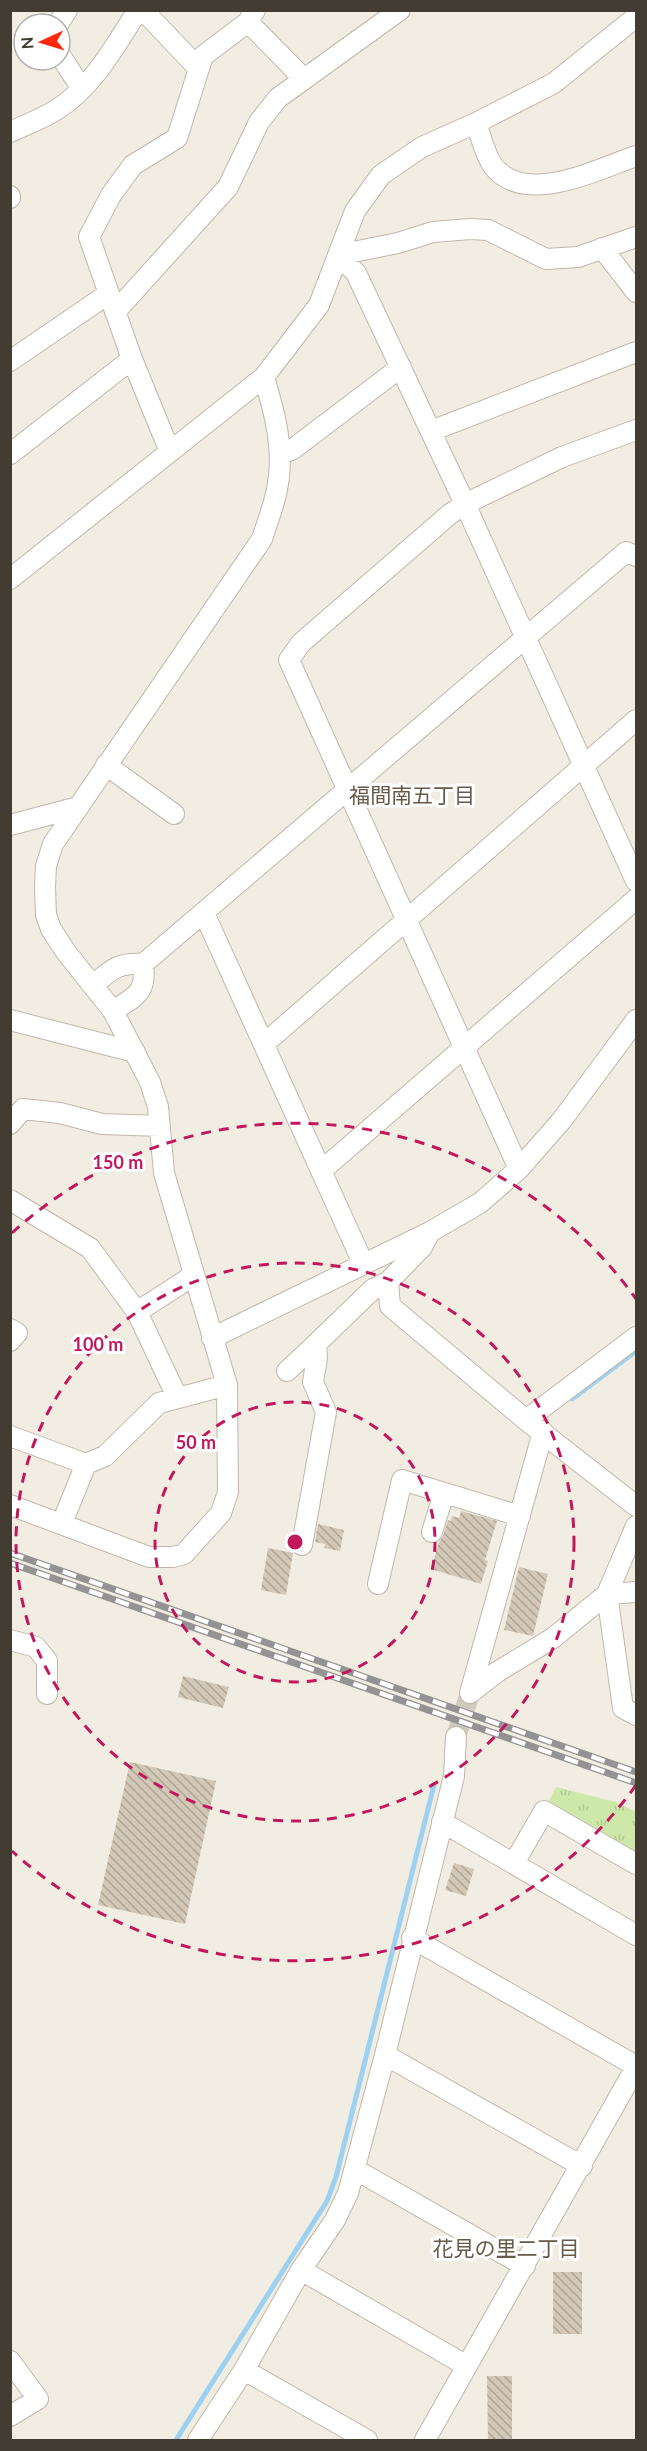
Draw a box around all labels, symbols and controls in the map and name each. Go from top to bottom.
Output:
north arrow [12,12,72,72]
text: N [17,36,36,50]
district label: 福間南五丁目 [349,782,475,807]
text: 150 m [93,1151,143,1173]
text: 100 m [73,1333,123,1355]
text: 50 m [176,1431,216,1453]
centre of rings [285,1532,305,1552]
district label: 花見の里二丁目 [433,2235,580,2260]

